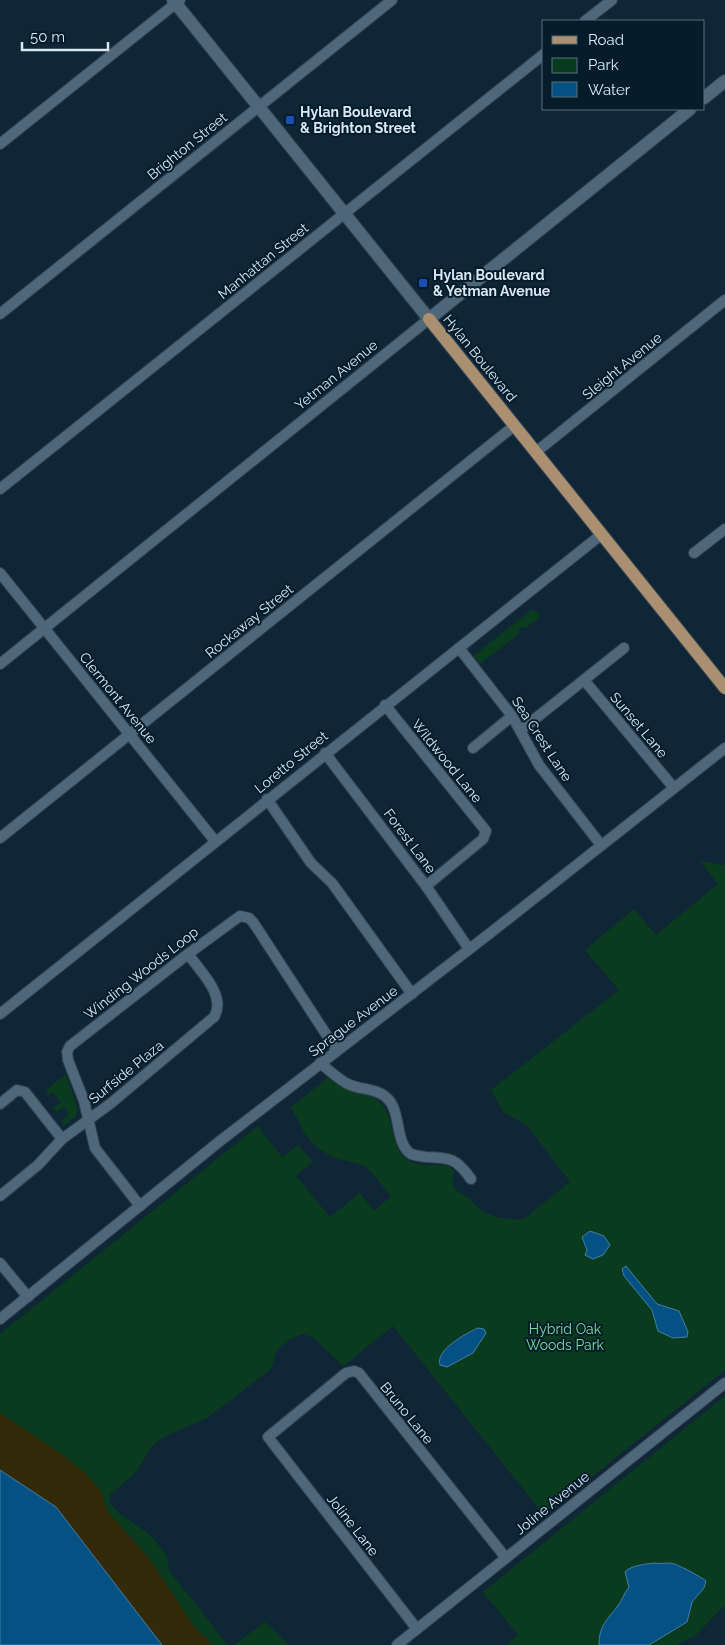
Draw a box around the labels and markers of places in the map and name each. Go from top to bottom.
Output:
place label: Hylan Boulevard & Brighton Street [300,104,417,136]
marker: Hylan Boulevard & Brighton Street [284,114,296,126]
place label: Hylan Boulevard & Yetman Avenue [433,267,551,299]
marker: Hylan Boulevard & Yetman Avenue [417,277,429,289]

